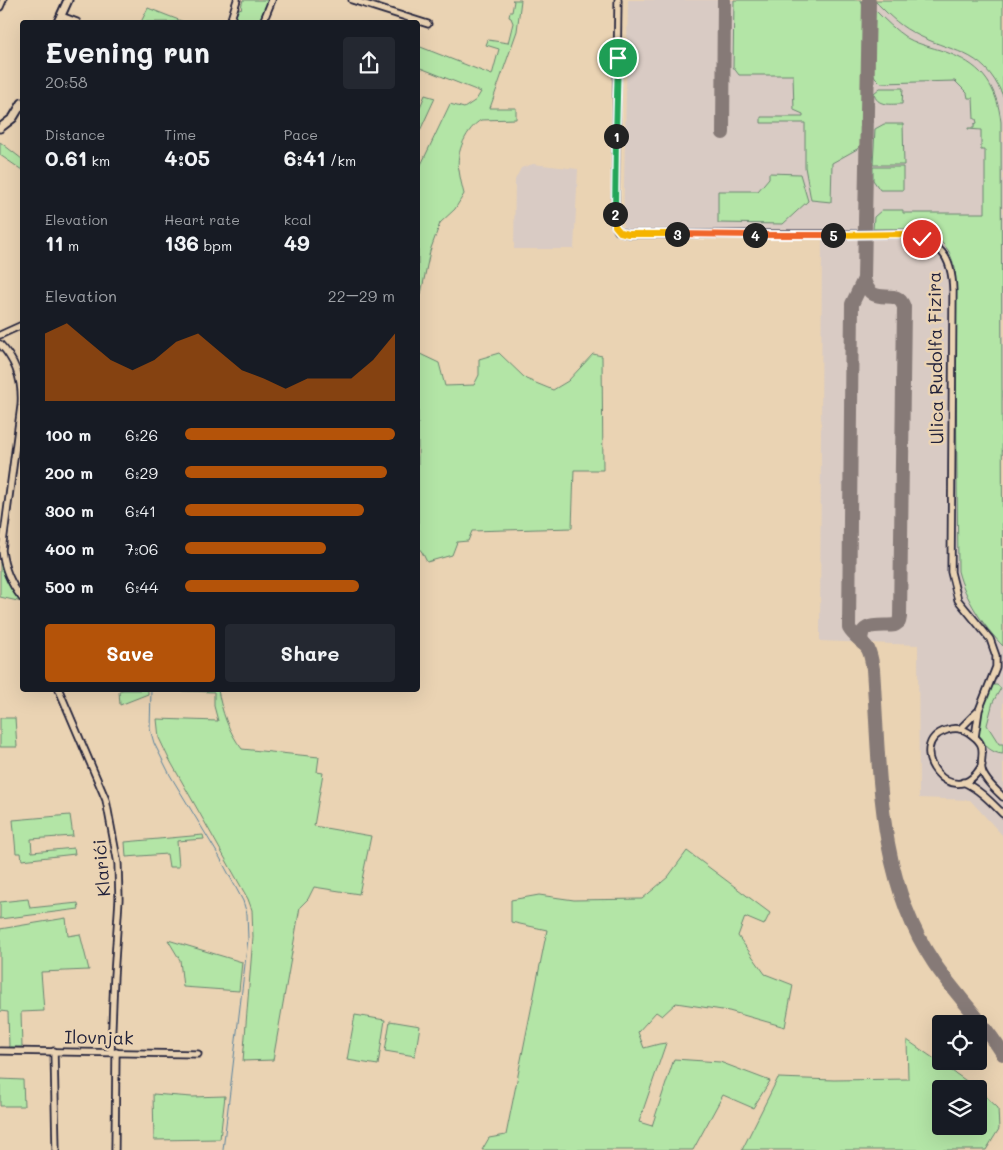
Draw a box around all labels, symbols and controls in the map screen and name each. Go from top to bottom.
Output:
text: Evening run [45,34,210,70]
button: share [343,37,395,89]
pin [597,37,639,79]
icon: arrive [604,44,632,72]
text: 20:58 [45,71,88,92]
pin: 1 [604,124,628,148]
text: Distance [45,125,105,144]
text: Time [164,125,196,144]
text: Pace [284,125,318,144]
text: 1 [613,127,620,146]
text: 0.61 [45,144,87,171]
text: 4:05 [164,144,210,171]
text: 6:41 [284,144,326,171]
text: km [87,151,110,170]
text: /km [326,151,356,170]
pin: 2 [602,202,628,226]
text: 2 [612,205,619,224]
text: Elevation [45,210,108,229]
text: Heart rate [164,210,240,229]
text: kcal [284,210,312,229]
pin [901,218,943,260]
pin: 3 [664,222,690,246]
pin: 4 [742,222,768,248]
pin: 5 [820,222,846,248]
text: 3 [673,225,682,244]
icon: check [908,225,936,253]
text: 4 [751,226,760,245]
text: 5 [829,226,838,245]
text: 11 [45,229,64,256]
text: 136 [164,229,199,256]
text: 49 [284,229,310,256]
text: m [64,236,79,255]
text: bpm [199,236,232,255]
street label: Ulica Rudolfa Fizira [921,271,949,445]
text: Elevation [45,285,117,306]
text: 22–29 m [328,285,395,306]
text: 100 m [45,424,91,445]
text: 6:26 [125,424,158,445]
text: 200 m [45,462,93,483]
text: 6:29 [125,462,158,483]
text: 300 m [45,500,94,521]
text: 6:41 [125,500,156,521]
text: 400 m [45,538,94,559]
text: 7:06 [125,538,158,559]
text: 500 m [45,576,93,597]
text: 6:44 [125,576,158,597]
button: Save [45,624,215,682]
button: Share [225,624,395,682]
street label: Klarići [87,838,115,898]
map controls [932,1015,987,1135]
button: locate [932,1015,987,1070]
street label: Ilovnjak [64,1024,134,1050]
button: layers [932,1080,987,1135]

